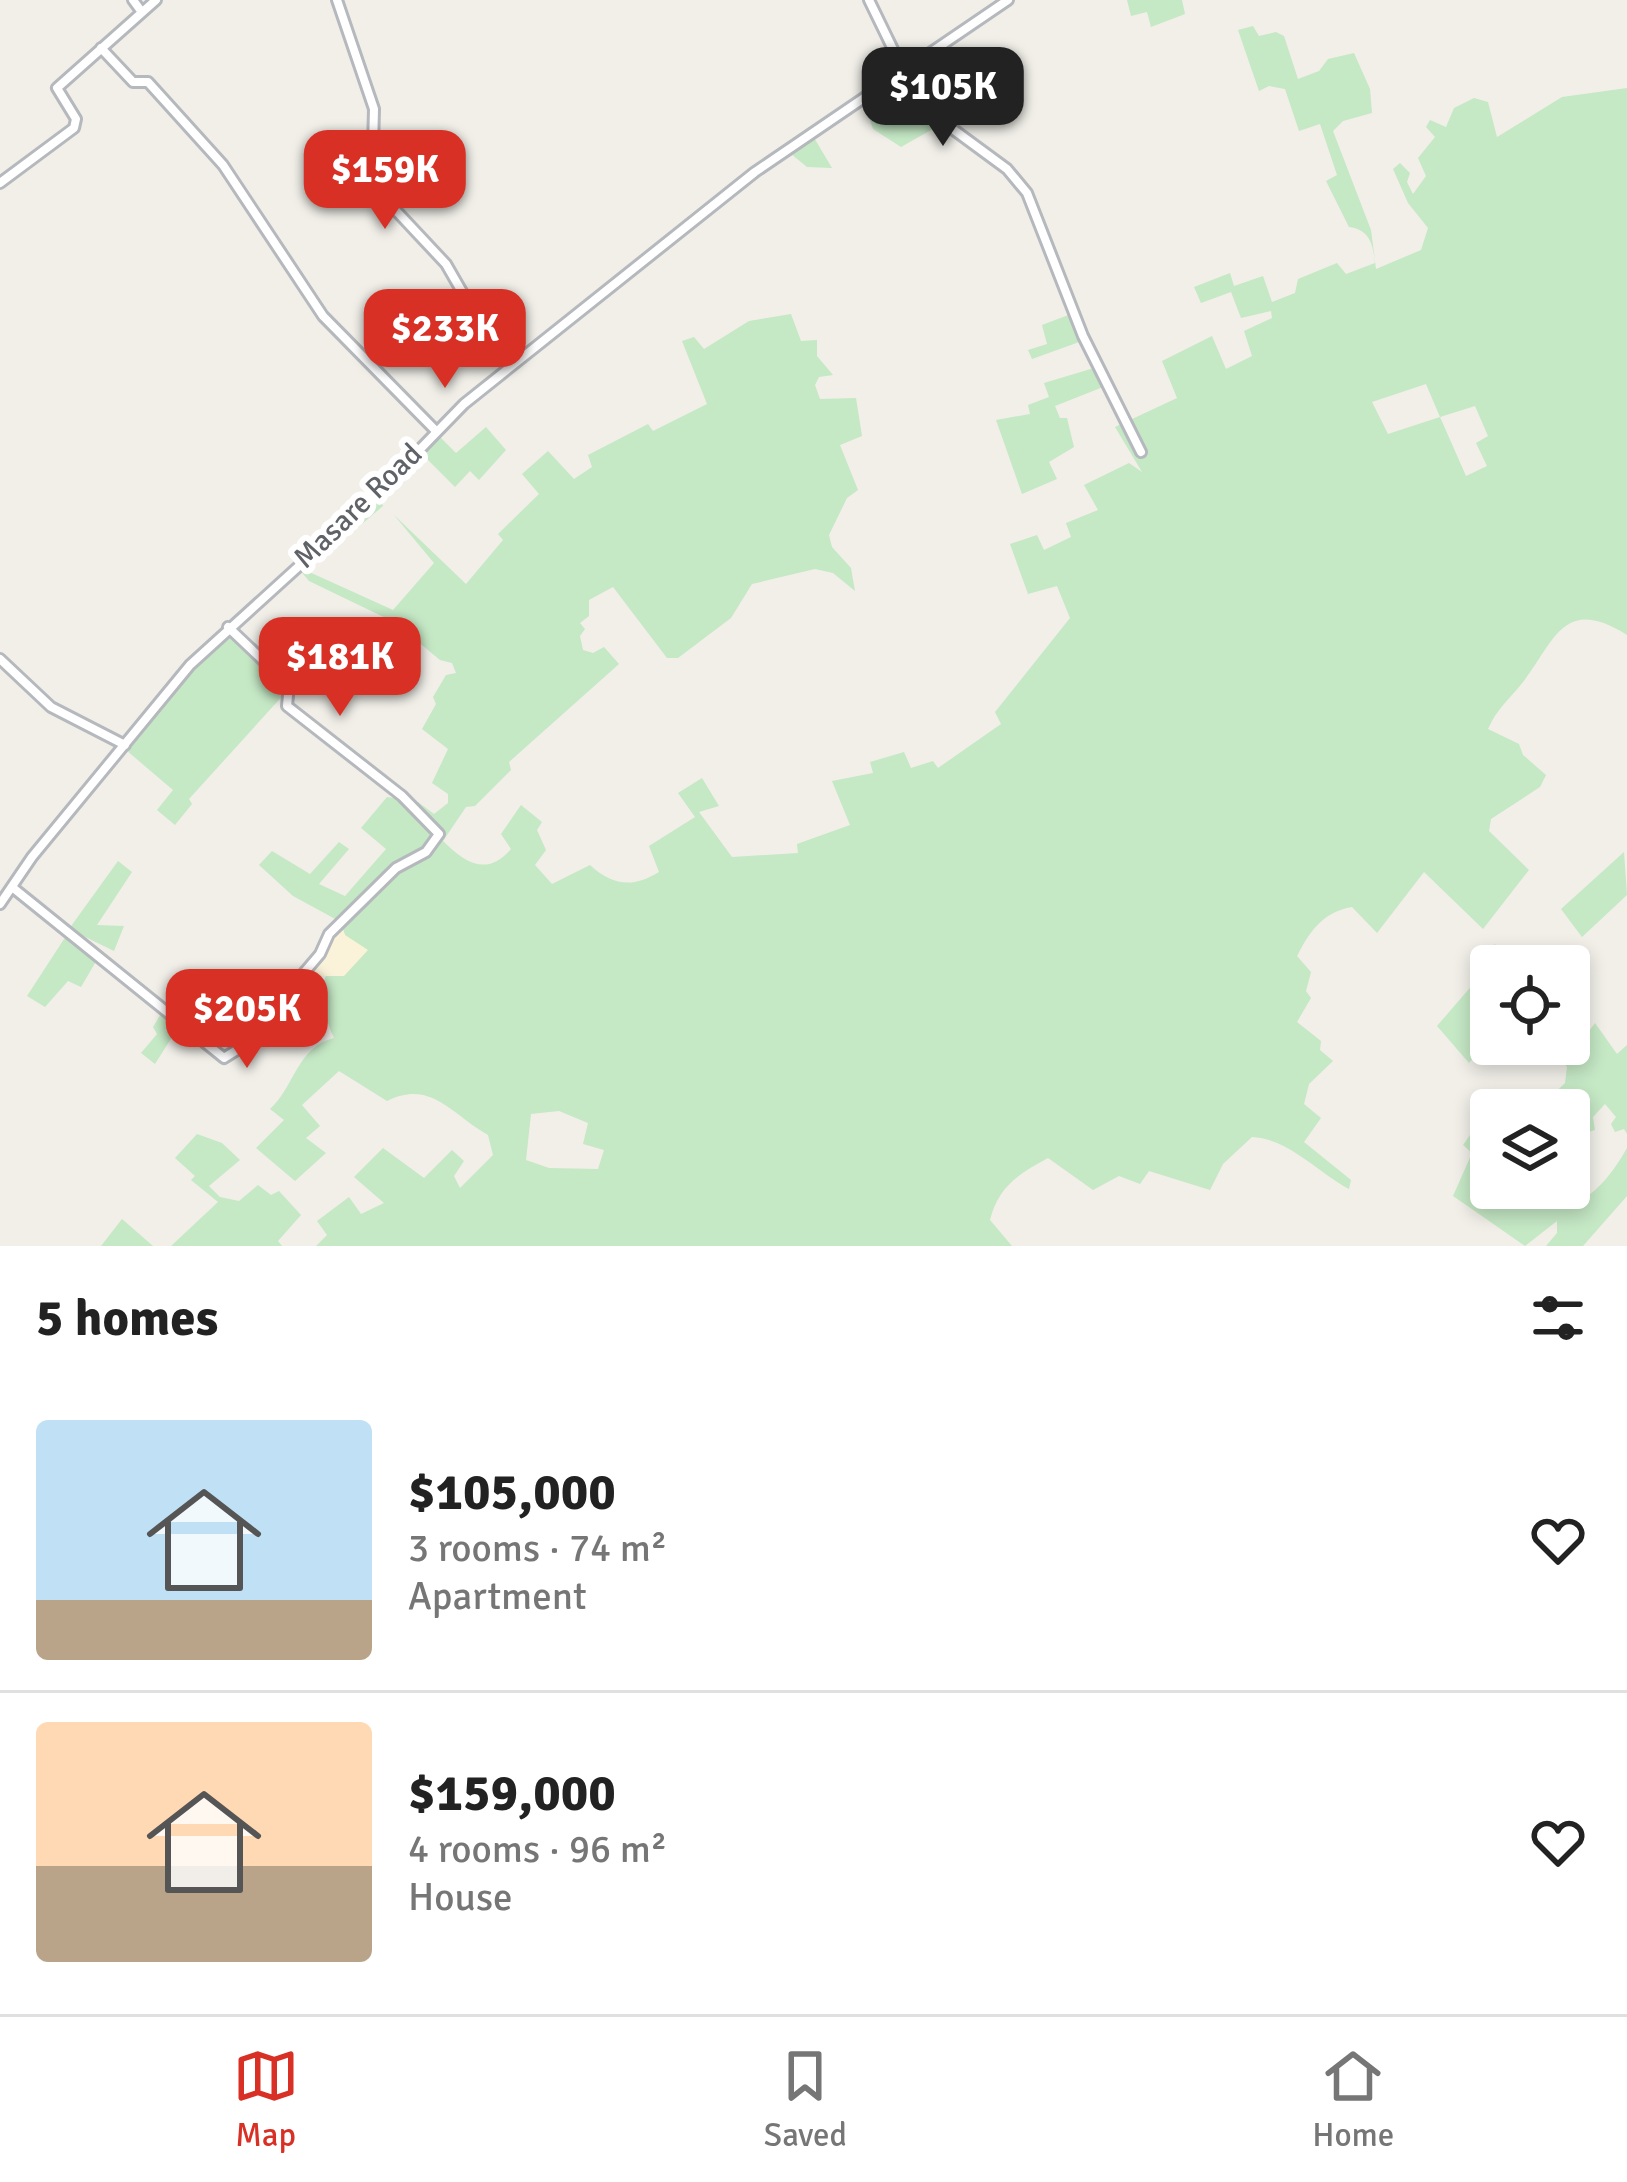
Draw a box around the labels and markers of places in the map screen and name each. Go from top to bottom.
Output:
pin: $105K [859,47,1027,149]
pin: $159K [301,130,469,232]
pin: $233K [361,289,529,391]
pin: $181K [256,617,424,719]
pin: $205K [163,969,331,1071]

